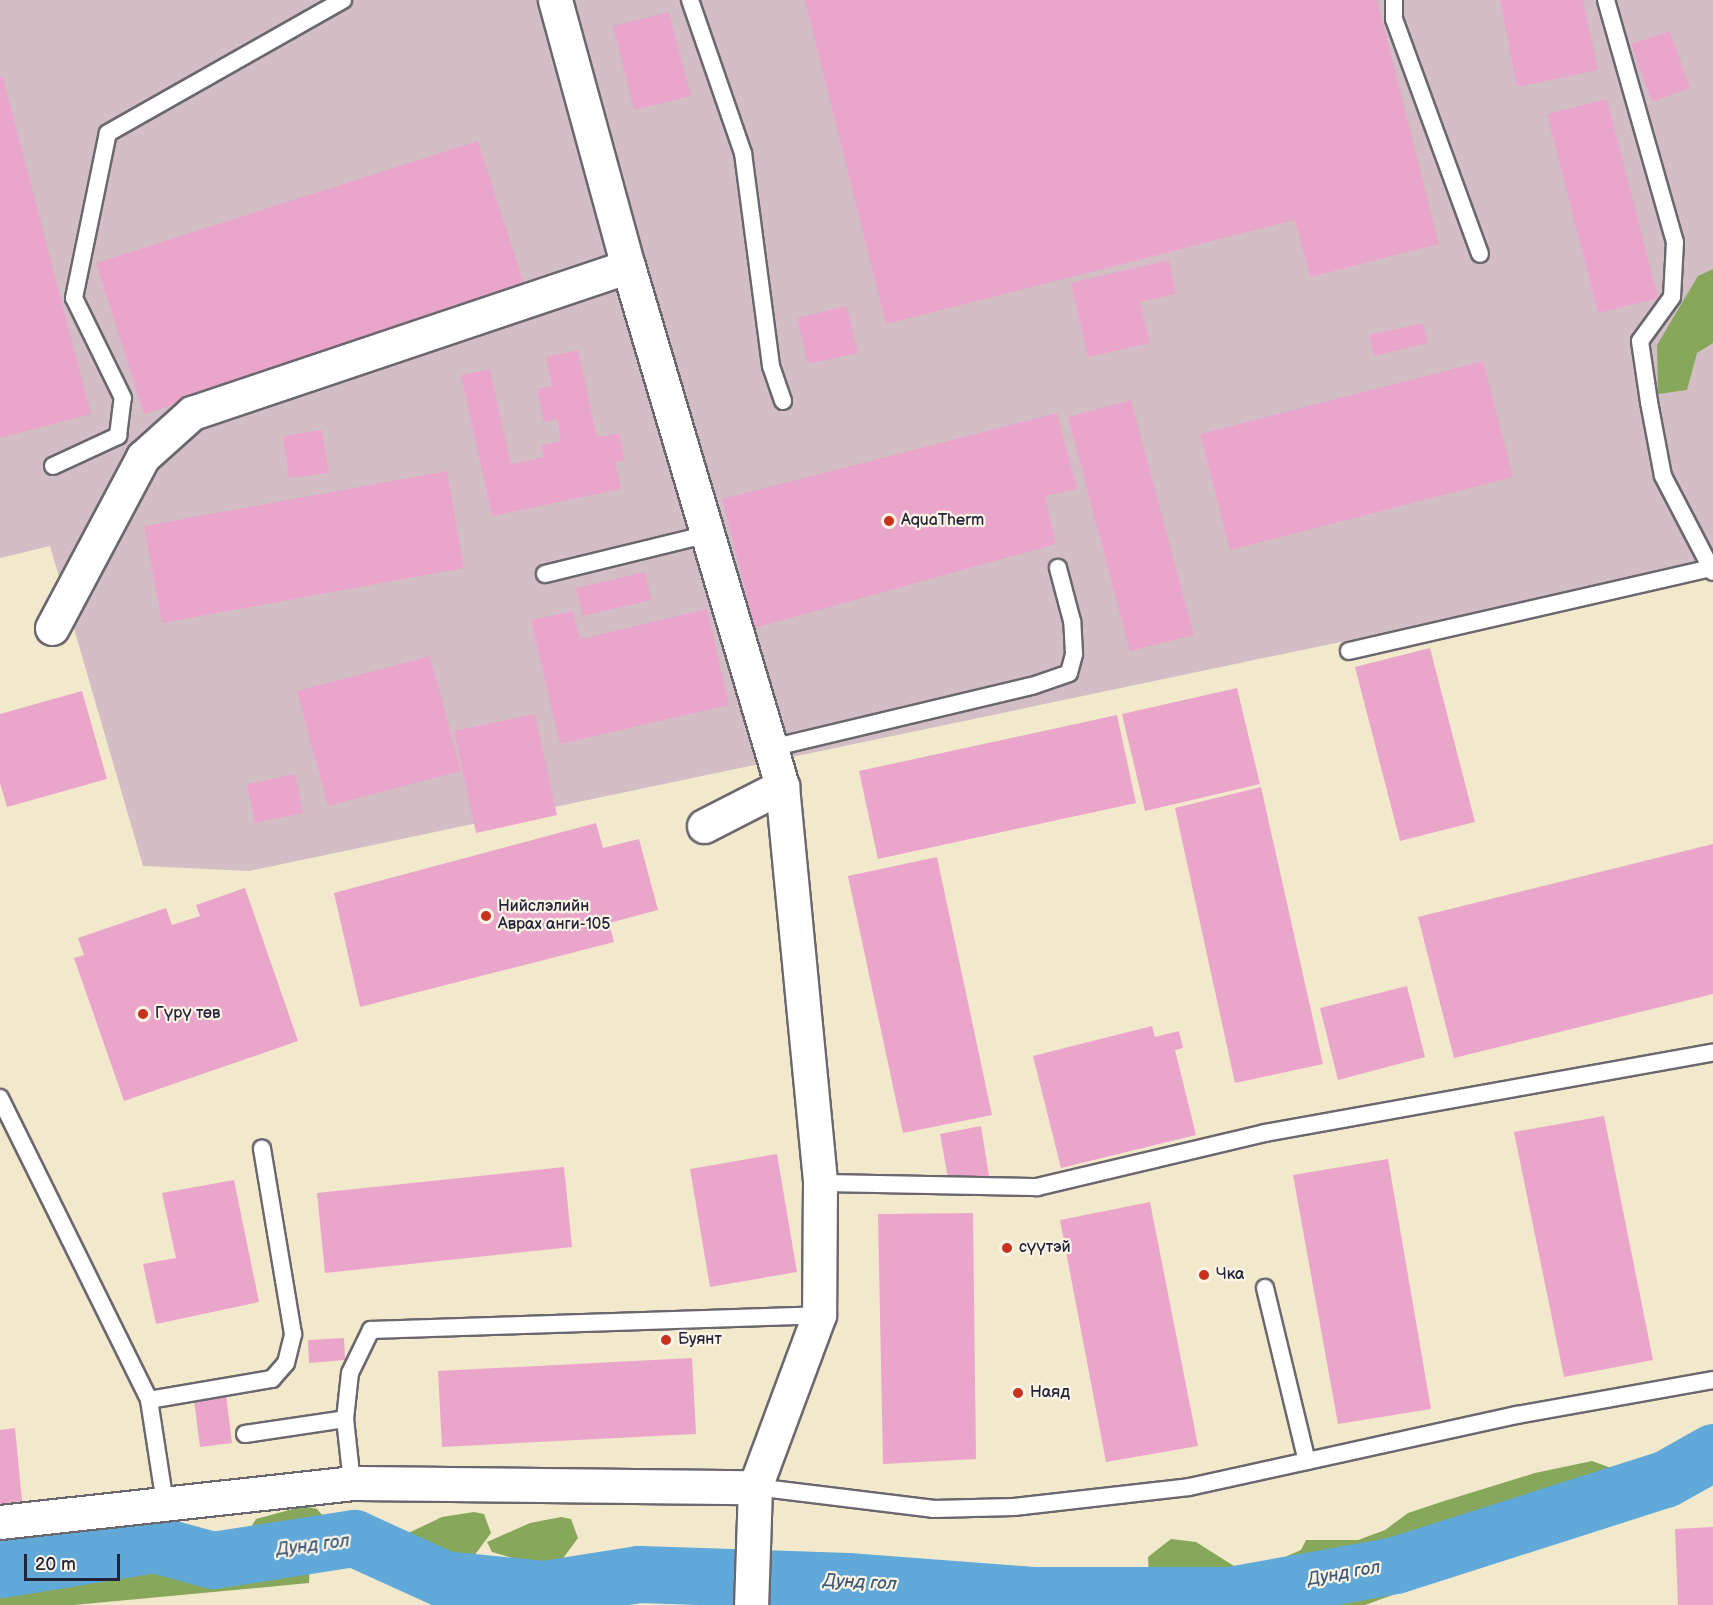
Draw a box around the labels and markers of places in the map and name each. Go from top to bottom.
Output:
place label: AquaTherm [901,511,984,531]
marker: AquaTherm [882,514,896,528]
place label: Нийслэлийн Аврах анги-105 [498,897,610,935]
marker: Нийслэлийн Аврах анги-105 [479,909,493,923]
place label: Гүрү төв [155,1004,220,1024]
marker: Гүрү төв [136,1007,150,1021]
place label: сүүтэй [1019,1238,1071,1258]
marker: сүүтэй [1000,1241,1014,1255]
place label: Чка [1216,1265,1244,1285]
marker: Чка [1197,1268,1211,1282]
place label: Буянт [678,1330,722,1350]
marker: Буянт [659,1333,673,1347]
place label: Наяд [1030,1383,1070,1403]
marker: Наяд [1011,1386,1025,1400]

